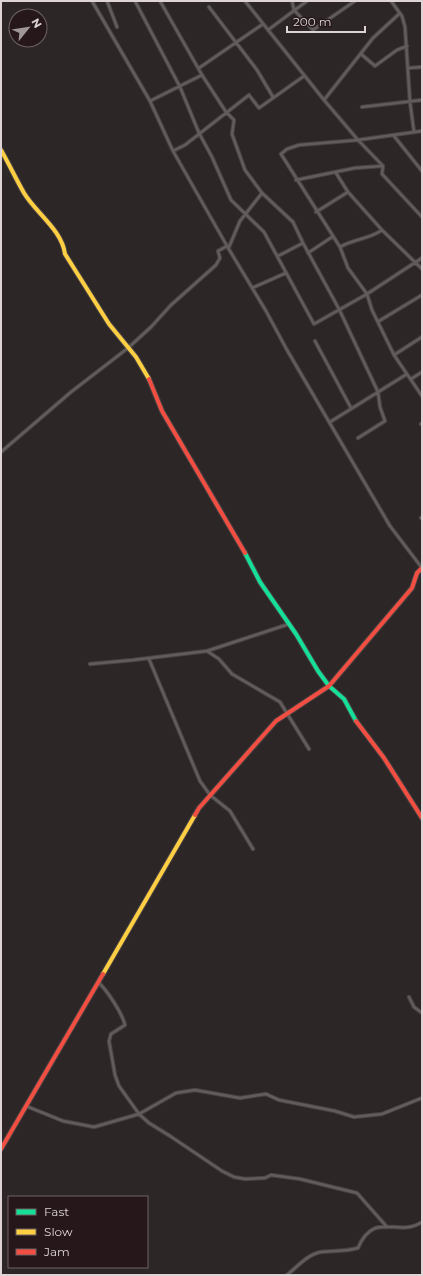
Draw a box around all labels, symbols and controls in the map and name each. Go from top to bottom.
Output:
north arrow [8,8,48,48]
scale bar [287,8,365,34]
text: 200 m [293,14,332,29]
text: N [28,16,45,30]
legend [8,1196,148,1268]
text: Fast [44,1204,69,1219]
text: Slow [44,1224,73,1239]
text: Jam [43,1244,70,1259]

